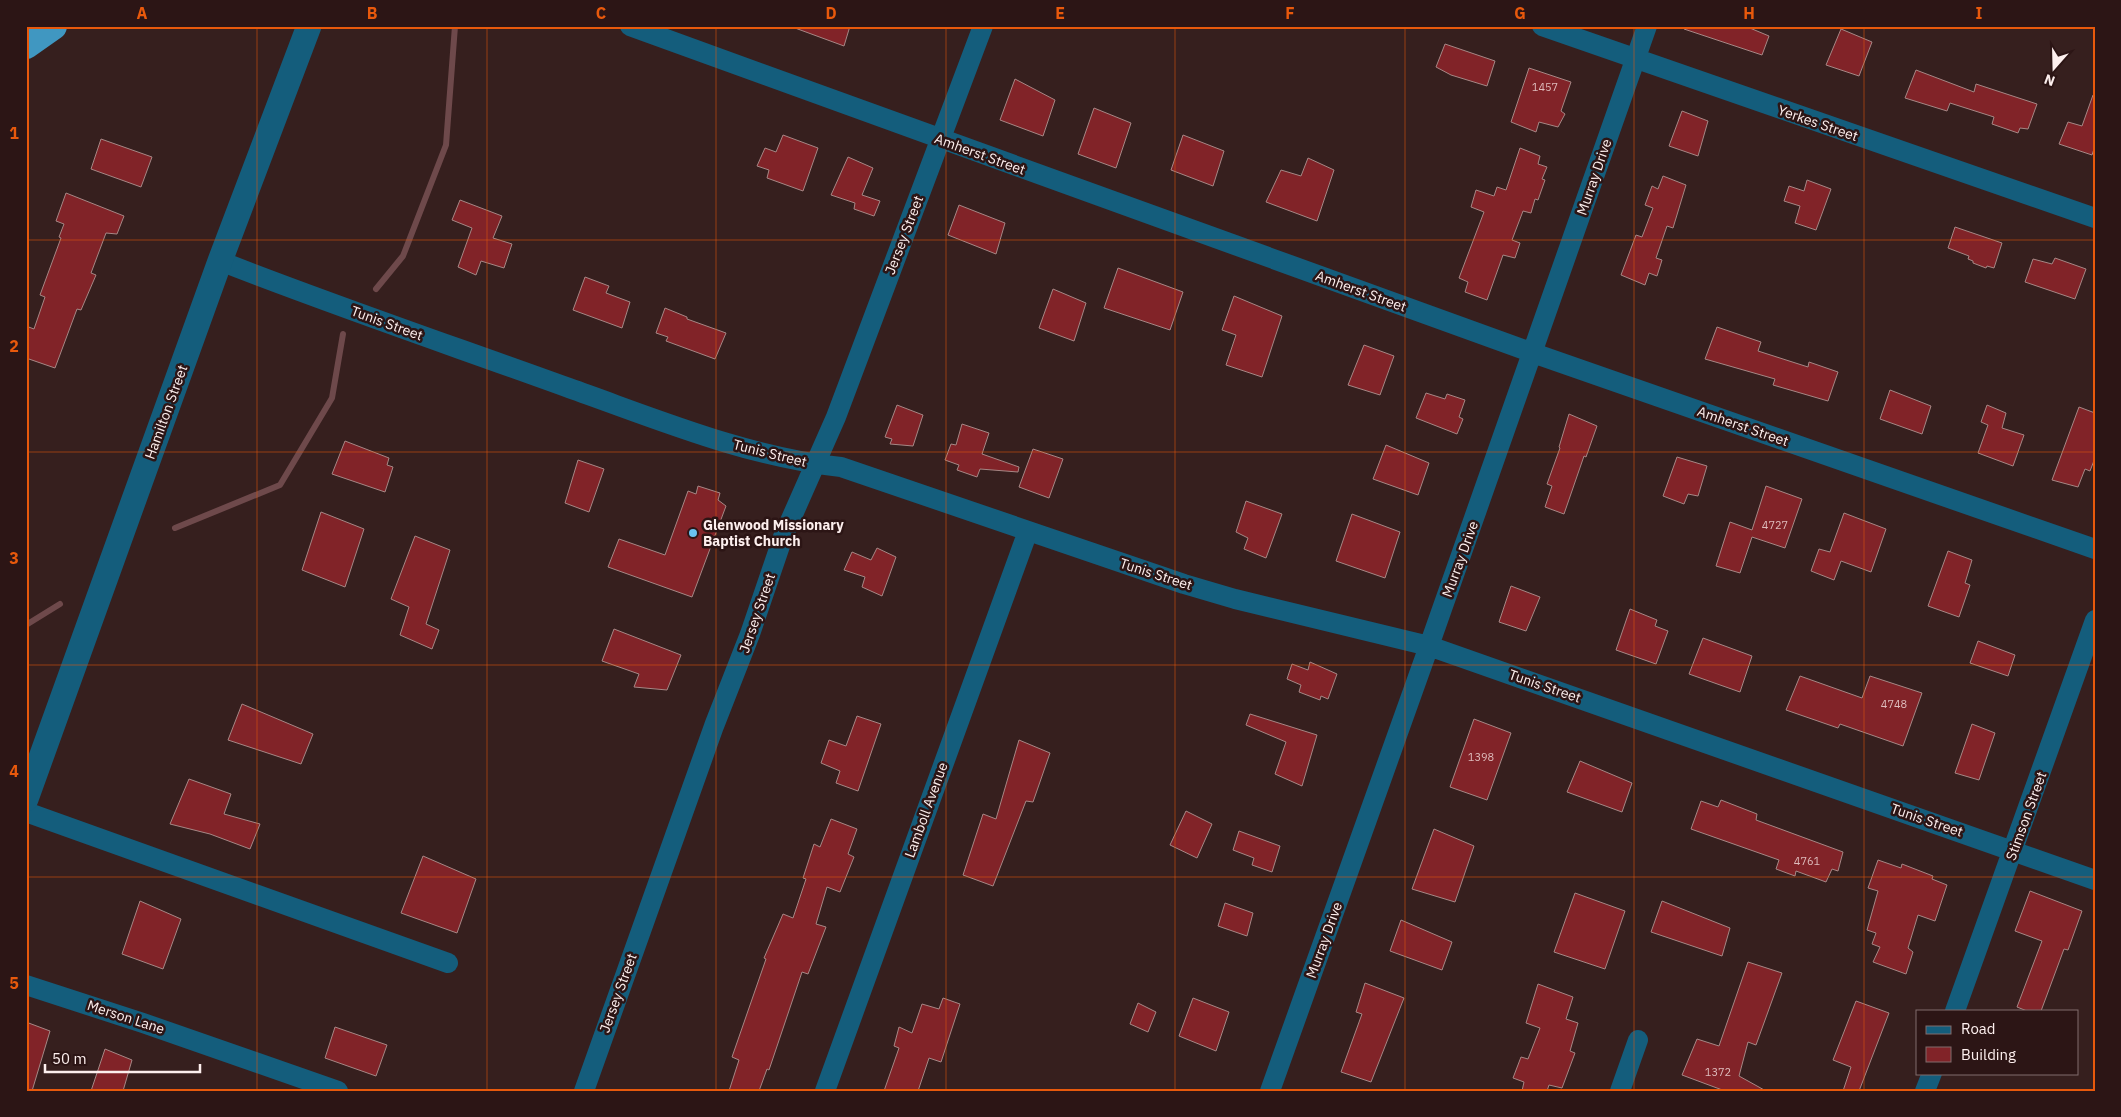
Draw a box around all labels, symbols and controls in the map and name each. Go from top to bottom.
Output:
text: A [137,3,148,23]
text: B [367,3,378,23]
text: C [596,3,606,23]
text: D [825,3,837,23]
text: E [1055,3,1065,23]
text: F [1285,3,1295,23]
text: G [1514,3,1526,23]
text: H [1743,3,1755,23]
text: I [1976,3,1983,23]
north arrow [2028,42,2078,92]
text: N [2042,70,2057,90]
house number: 1457 [1532,80,1558,94]
street label: Yerkes Street [1775,101,1861,145]
text: 1 [9,123,19,143]
street label: Amherst Street [932,129,1028,179]
street label: Murray Drive [1573,136,1616,218]
street label: Jersey Street [881,193,927,277]
street label: Amherst Street [1313,266,1409,316]
street label: Tunis Street [349,302,426,344]
text: 2 [9,336,19,356]
street label: Hamilton Street [141,362,191,462]
street label: Amherst Street [1695,402,1791,450]
street label: Tunis Street [731,435,809,471]
place label: Glenwood Missionary Baptist Church [703,516,844,550]
street label: Murray Drive [1438,518,1482,600]
house number: 4727 [1762,518,1788,532]
marker: Glenwood Missionary Baptist Church [687,527,699,539]
text: 3 [9,548,19,568]
street label: Tunis Street [1117,554,1195,594]
street label: Jersey Street [735,571,779,655]
street label: Tunis Street [1506,665,1584,707]
house number: 4748 [1881,697,1907,711]
house number: 1398 [1468,750,1494,764]
street label: Lamboll Avenue [900,760,952,860]
text: 4 [9,761,19,781]
street label: Stimson Street [2002,769,2050,863]
street label: Tunis Street [1888,799,1966,841]
house number: 4761 [1794,854,1821,868]
street label: Murray Drive [1302,899,1346,981]
street label: Jersey Street [595,951,641,1035]
text: 5 [9,973,19,993]
street label: Merson Lane [85,996,167,1038]
legend [1916,1010,2078,1074]
text: Road [1961,1019,1996,1038]
scale bar [45,1042,200,1074]
text: Building [1961,1045,2016,1064]
text: 50 m [52,1049,87,1068]
house number: 1372 [1705,1065,1731,1079]

